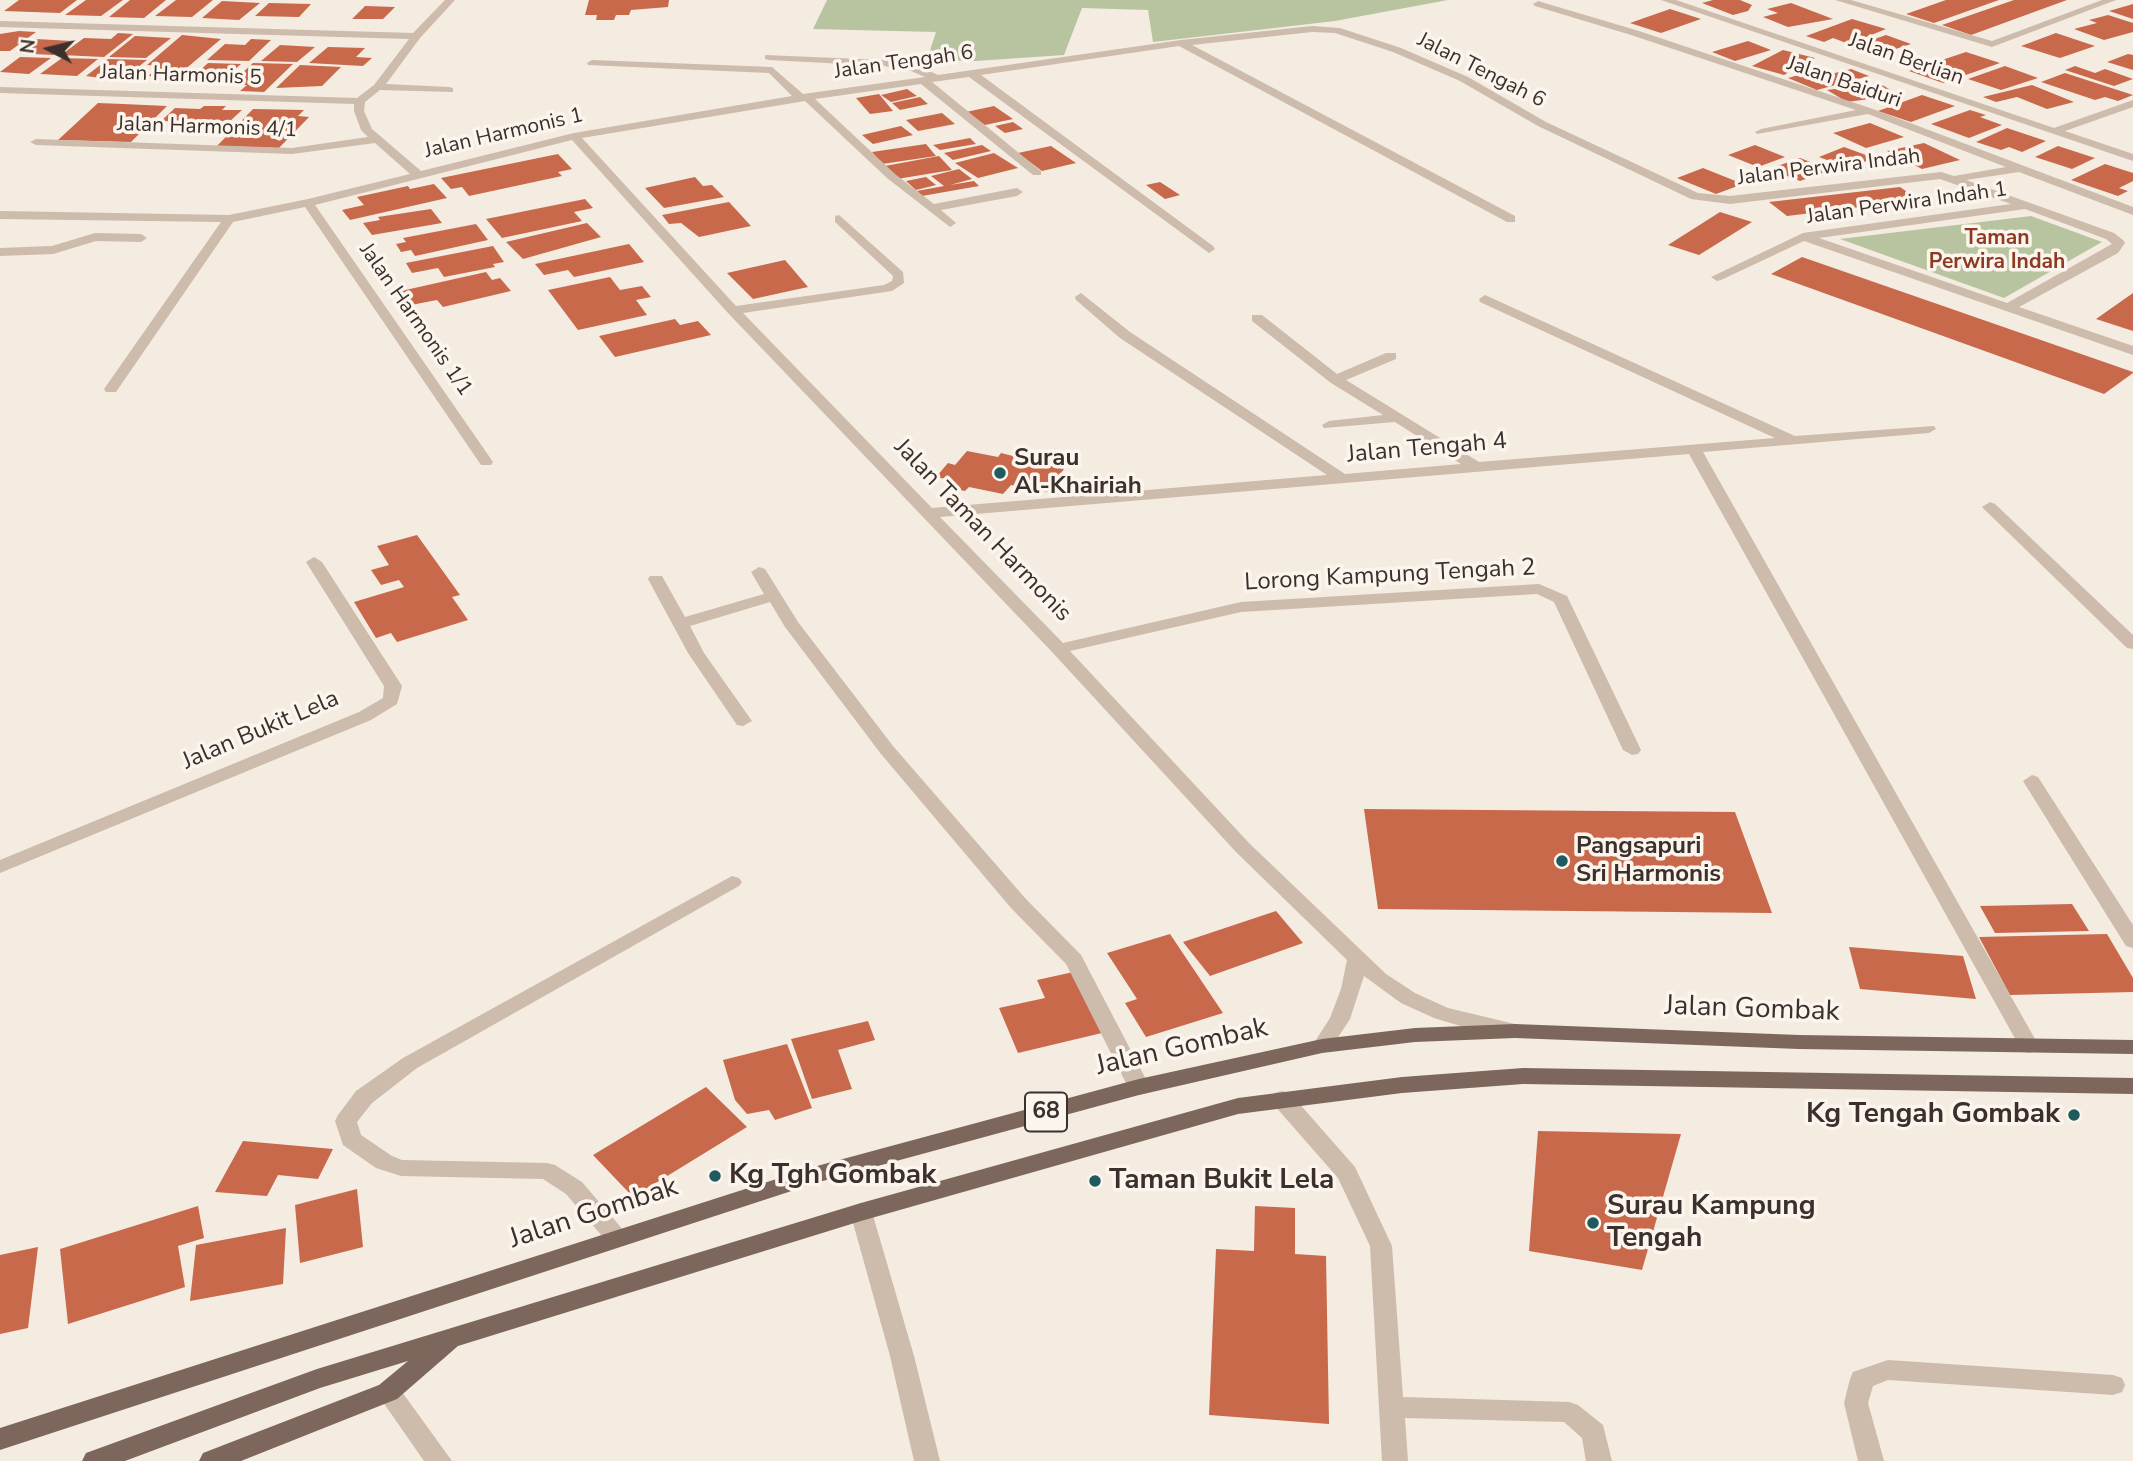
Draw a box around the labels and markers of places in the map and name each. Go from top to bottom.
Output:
place label: Surau Al-Khairiah [1014,445,1142,501]
marker: Surau Al-Khairiah [992,465,1008,481]
place label: Pangsapuri Sri Harmonis [1576,833,1721,889]
marker: Pangsapuri Sri Harmonis [1554,853,1570,869]
place label: Kg Tengah Gombak [1806,1098,2060,1132]
marker: Kg Tengah Gombak [2066,1107,2082,1123]
place label: Kg Tgh Gombak [729,1159,936,1193]
place label: Taman Bukit Lela [1109,1164,1334,1198]
marker: Kg Tgh Gombak [707,1168,723,1184]
marker: Taman Bukit Lela [1087,1173,1103,1189]
place label: Surau Kampung Tengah [1607,1190,1816,1256]
marker: Surau Kampung Tengah [1585,1215,1601,1231]

